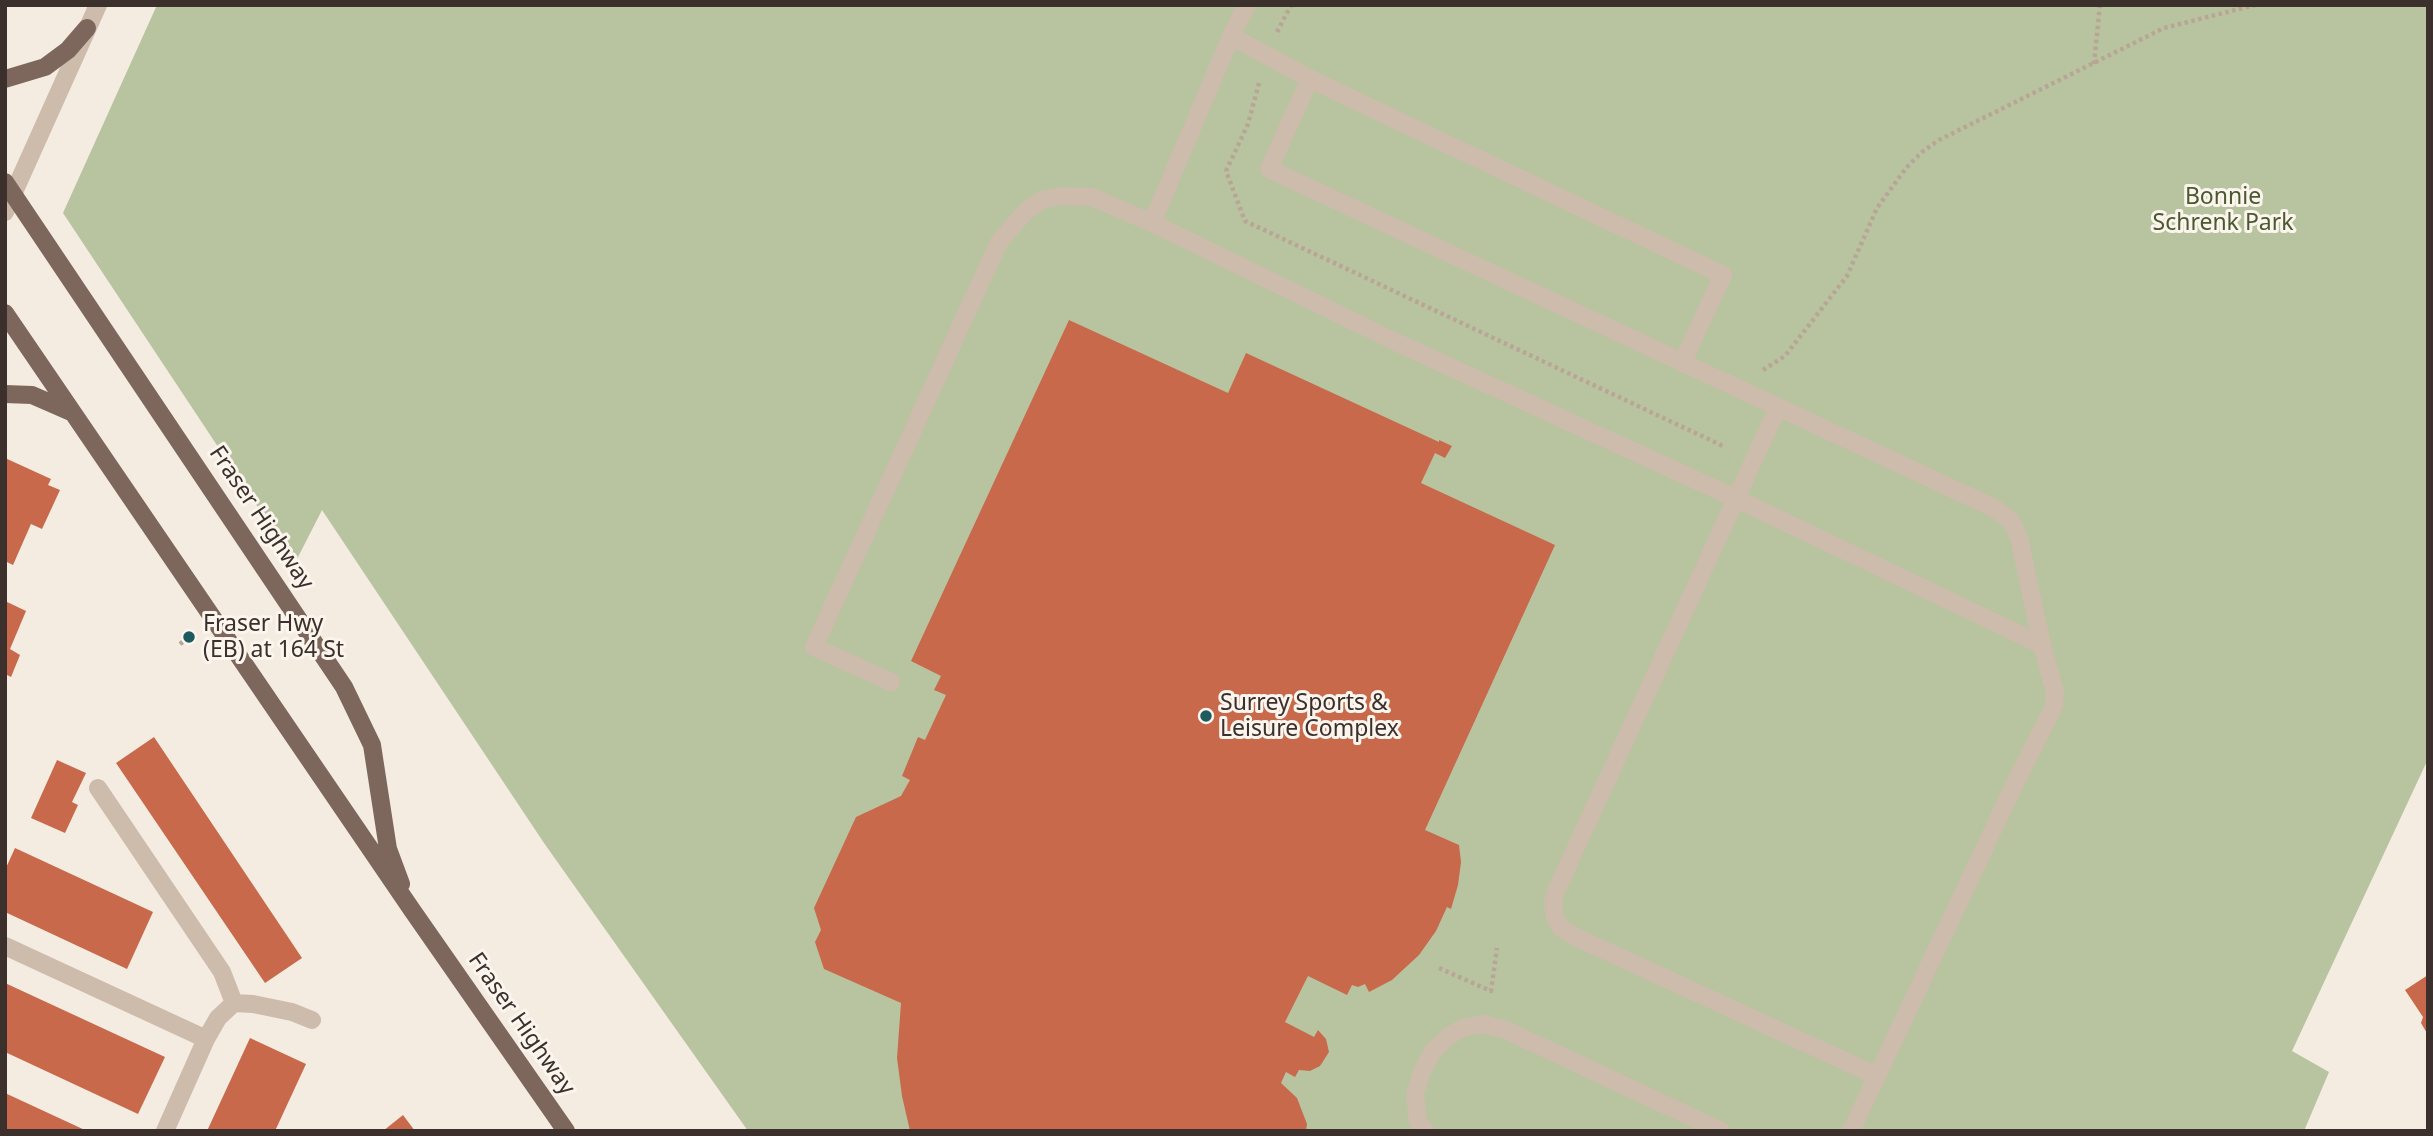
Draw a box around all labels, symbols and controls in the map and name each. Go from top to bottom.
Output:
park label: Bonnie Schrenk Park [2153,183,2293,237]
street label: Fraser Highway [203,441,319,595]
place label: Fraser Hwy (EB) at 164 St [203,610,344,664]
marker: Fraser Hwy (EB) at 164 St [181,629,197,645]
place label: Surrey Sports & Leisure Complex [1220,689,1399,743]
marker: Surrey Sports & Leisure Complex [1198,708,1214,724]
street label: Fraser Highway [462,948,580,1100]

